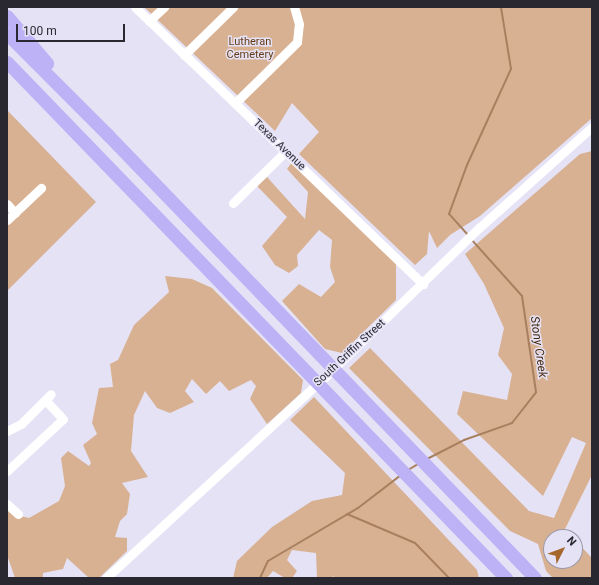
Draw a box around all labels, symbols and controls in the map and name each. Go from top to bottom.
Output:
scale bar [18,16,127,42]
text: 100 m [23,24,57,38]
park label: Lutheran Cemetery [227,36,273,62]
street label: Texas Avenue [250,117,308,173]
water label: Stony Creek [527,315,549,379]
street label: South Griffin Street [312,317,388,389]
north arrow [543,529,583,569]
text: N [564,534,579,549]

